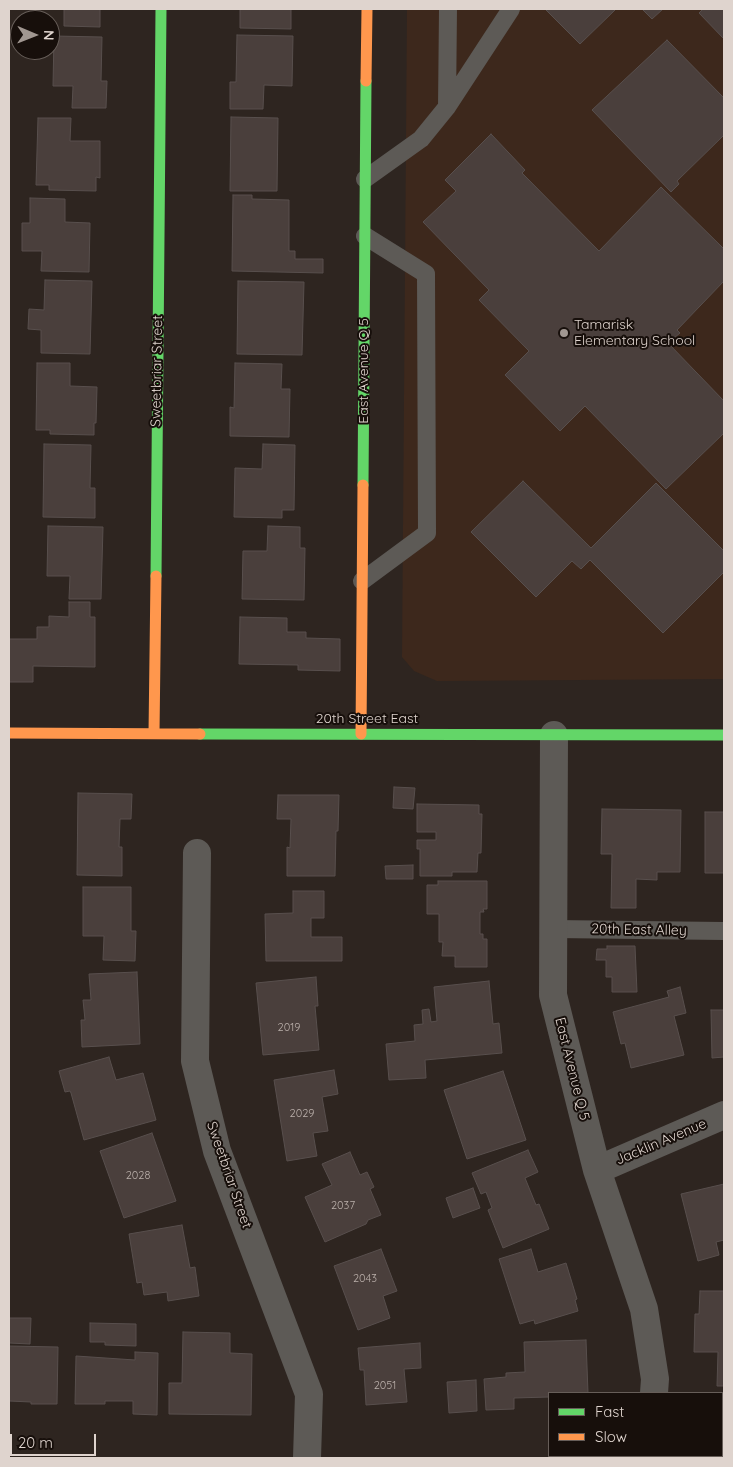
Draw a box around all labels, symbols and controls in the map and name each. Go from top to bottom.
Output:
north arrow [10,10,60,60]
text: N [40,30,58,41]
street label: Sweetbriar Street [148,315,166,427]
place label: Tamarisk Elementary School [574,317,695,350]
street label: East Avenue Q 5 [356,318,372,424]
marker: Tamarisk Elementary School [558,327,570,339]
street label: 20th Street East [316,711,418,727]
street label: 20th East Alley [591,921,687,939]
street label: East Avenue Q 5 [551,1016,593,1122]
house number: 2019 [278,1021,300,1035]
house number: 2029 [290,1107,314,1121]
street label: Jacklin Avenue [613,1115,709,1169]
street label: Sweetbriar Street [203,1119,255,1231]
house number: 2028 [126,1169,150,1183]
house number: 2037 [331,1199,355,1213]
house number: 2043 [353,1272,377,1286]
house number: 2051 [374,1379,396,1393]
legend [548,1392,723,1457]
text: Fast [595,1402,624,1421]
scale bar [12,1424,99,1456]
text: Slow [595,1427,627,1446]
text: 20 m [18,1433,53,1452]

